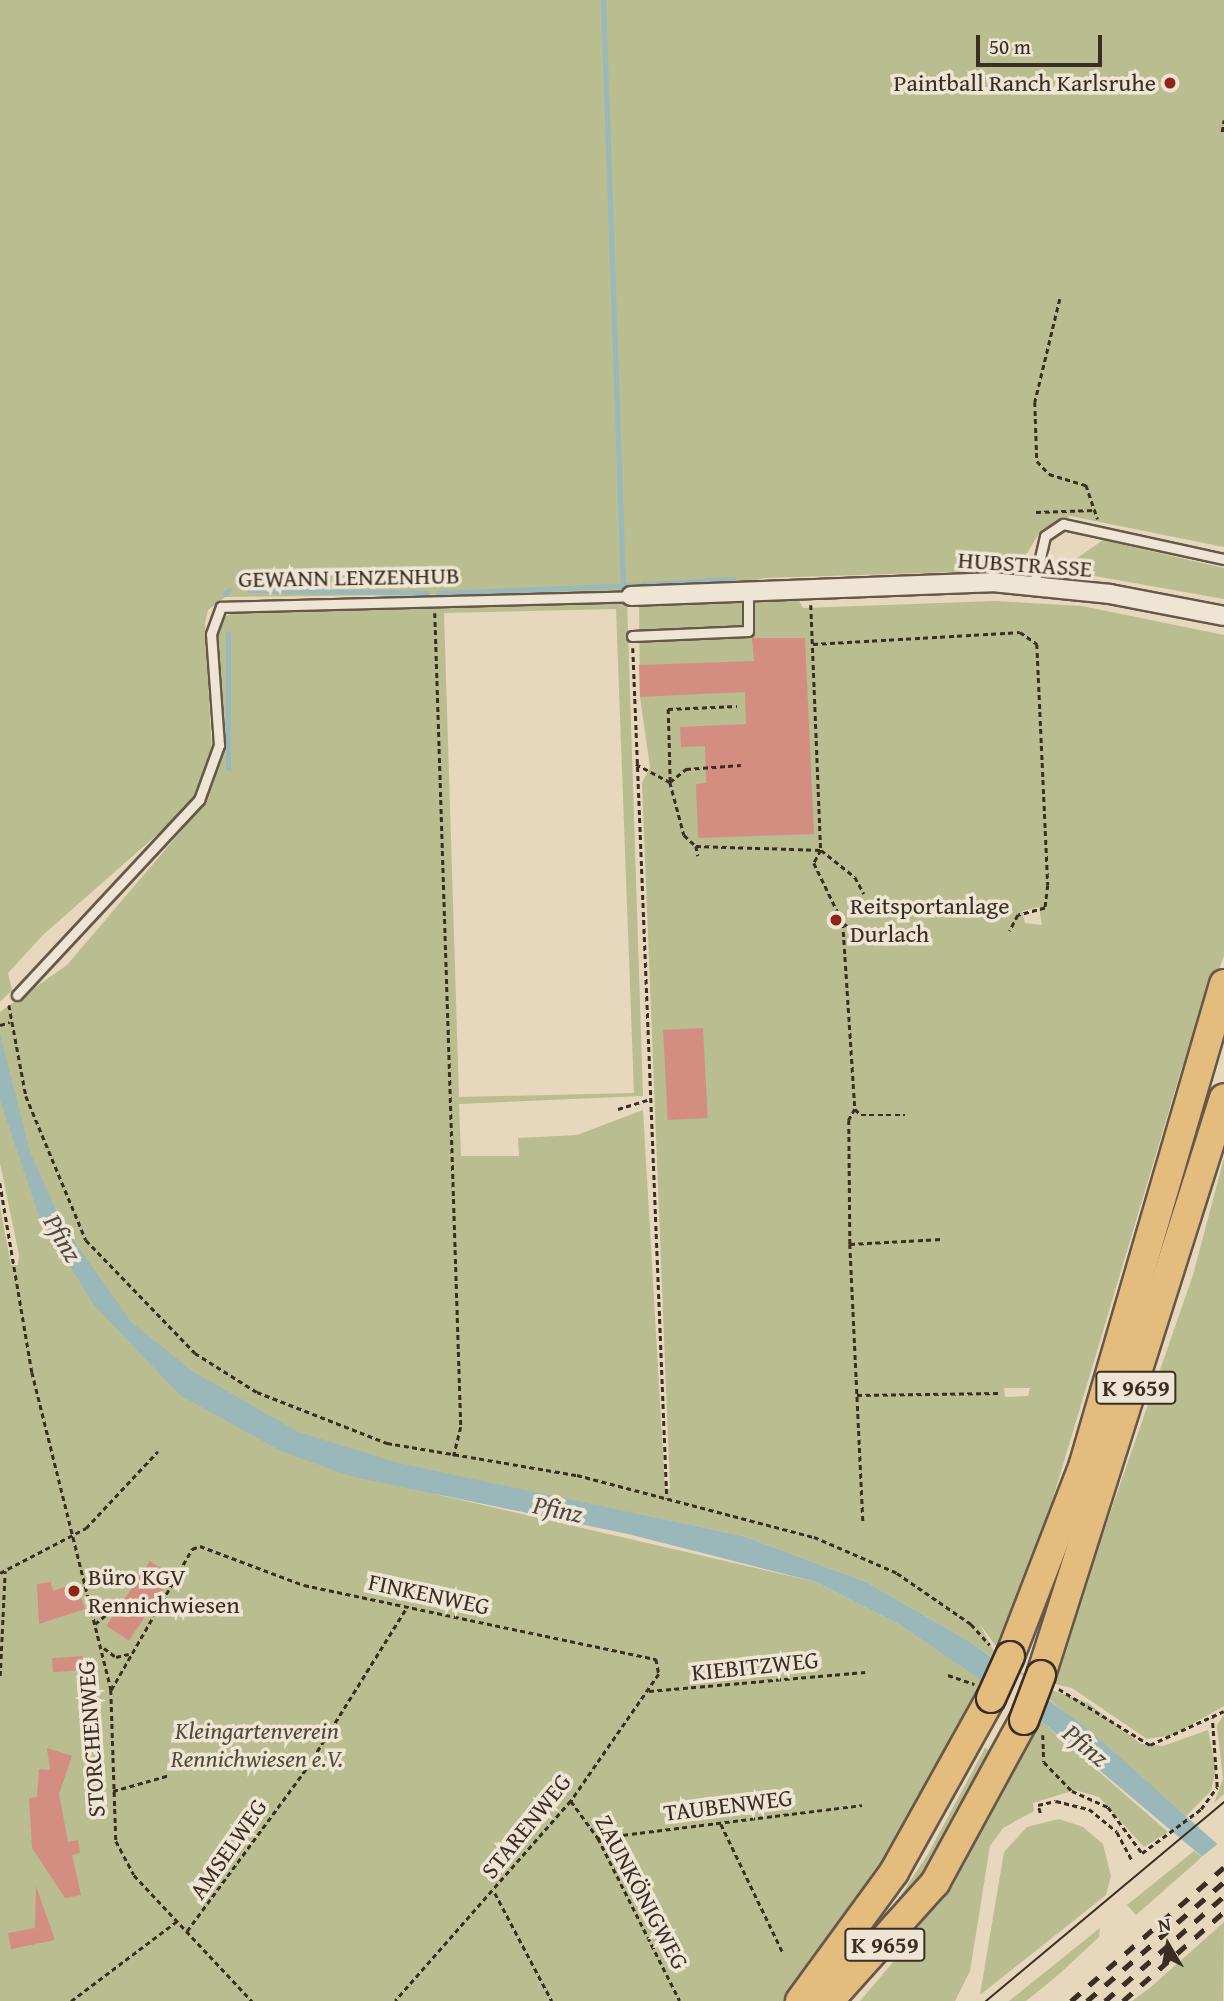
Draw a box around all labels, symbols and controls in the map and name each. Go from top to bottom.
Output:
scale bar [979,21,1105,65]
text: 50 m [989,31,1031,62]
place label: Paintball Ranch Karlsruhe [894,69,1156,97]
marker: Paintball Ranch Karlsruhe [1162,75,1178,91]
street label: HUBSTRASSE [957,545,1093,583]
street label: GEWANN LENZENHUB [238,561,460,593]
place label: Reitsportanlage Durlach [850,892,1009,948]
marker: Reitsportanlage Durlach [828,912,844,928]
water label: Pfinz [37,1209,89,1267]
road number: K 9659 [1094,1368,1178,1408]
water label: Pfinz [530,1489,586,1529]
place label: Büro KGV Rennichwiesen [88,1563,240,1619]
street label: FINKENWEG [366,1567,492,1621]
marker: Büro KGV Rennichwiesen [66,1583,82,1599]
street label: KIEBITZWEG [690,1645,820,1687]
street label: STORCHENWEG [71,1660,111,1818]
park label: Kleingartenverein Rennichwiesen e.V. [171,1717,343,1773]
water label: Pfinz [1057,1717,1115,1773]
street label: STARENWEG [475,1768,577,1884]
street label: TAUBENWEG [662,1783,794,1827]
street label: AMSELWEG [183,1793,273,1905]
street label: ZAUNKÖNIGWEG [589,1810,695,1974]
text: N [1156,1909,1173,1939]
north arrow [1133,1910,1203,1980]
road number: K 9659 [843,1926,927,1964]

